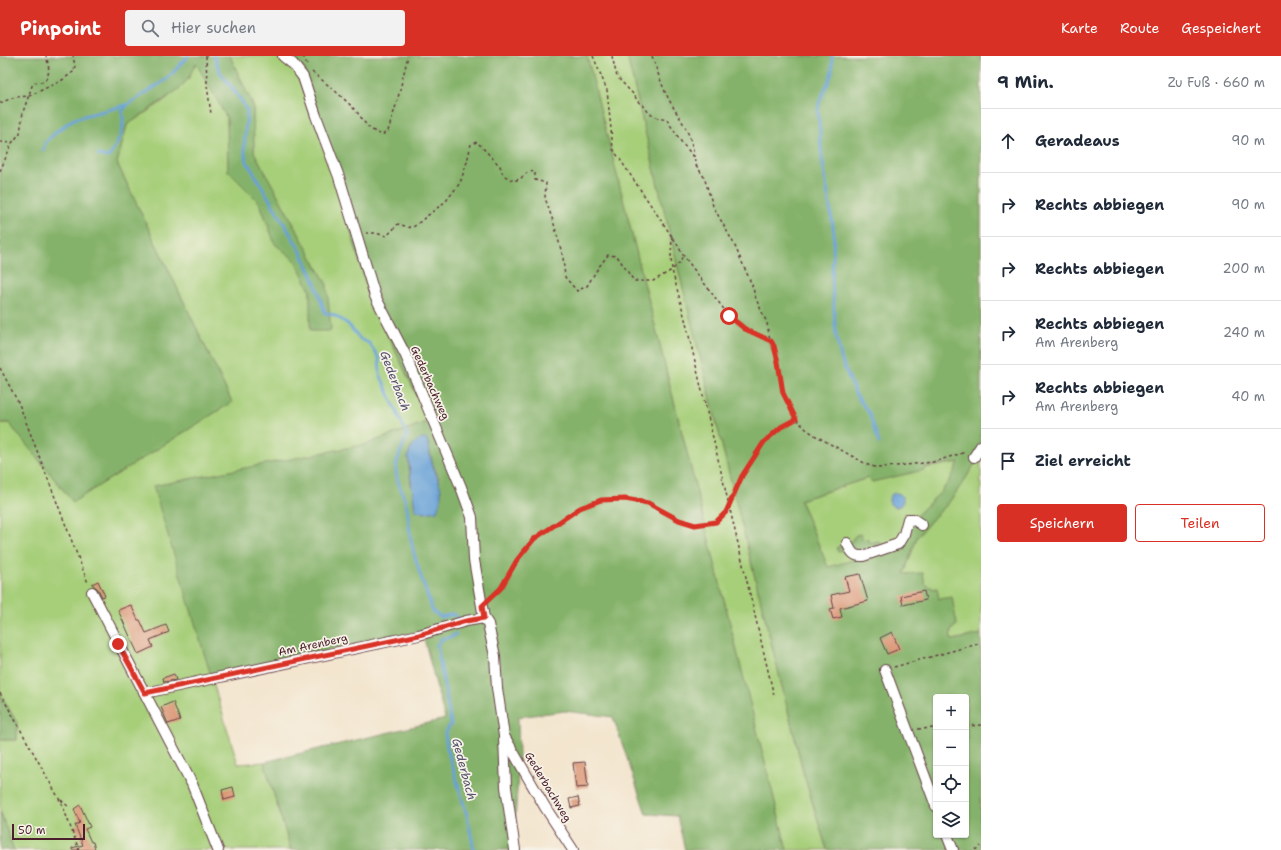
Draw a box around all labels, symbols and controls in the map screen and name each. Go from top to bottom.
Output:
search box [125,10,405,46]
text: Pinpoint [20,16,101,41]
icon: search [139,17,161,39]
text: Hier suchen [171,18,256,38]
text: Karte [1061,19,1098,37]
text: Route [1120,19,1159,37]
text: Gespeichert [1181,19,1261,37]
text: 9 Min. [997,71,1054,93]
text: Zu Fuß · 660 m [1168,74,1265,91]
icon: ahead [997,130,1019,152]
text: Geradeaus [1035,131,1120,151]
text: 90 m [1231,132,1265,149]
icon: right [997,194,1019,216]
text: Rechts abbiegen [1035,195,1164,215]
text: 90 m [1231,196,1265,213]
icon: right [997,258,1019,280]
text: Rechts abbiegen [1035,259,1164,279]
text: 200 m [1223,260,1265,277]
route start [720,307,738,325]
text: Rechts abbiegen [1035,314,1164,334]
icon: right [997,322,1019,344]
text: 240 m [1223,324,1265,341]
text: Am Arenberg [1035,334,1118,351]
street label: Gederbachweg [407,344,453,423]
water label: Gederbach [376,349,414,413]
text: Rechts abbiegen [1035,378,1164,398]
icon: right [997,386,1019,408]
text: 40 m [1231,388,1265,405]
text: Am Arenberg [1035,398,1118,415]
icon: arrive [997,450,1019,472]
text: Ziel erreicht [1035,451,1131,471]
button: Speichern [997,504,1127,542]
button: Teilen [1135,504,1265,542]
street label: Am Arenberg [277,630,349,660]
route end [109,635,127,653]
map controls [933,694,969,838]
button: + [933,694,969,730]
button: − [933,730,969,766]
water label: Gederbach [448,736,480,802]
street label: Gederbachweg [521,749,575,825]
button: locate [933,766,969,802]
button: layers [933,802,969,838]
scale bar [12,822,85,841]
text: 50 m [18,823,46,838]

